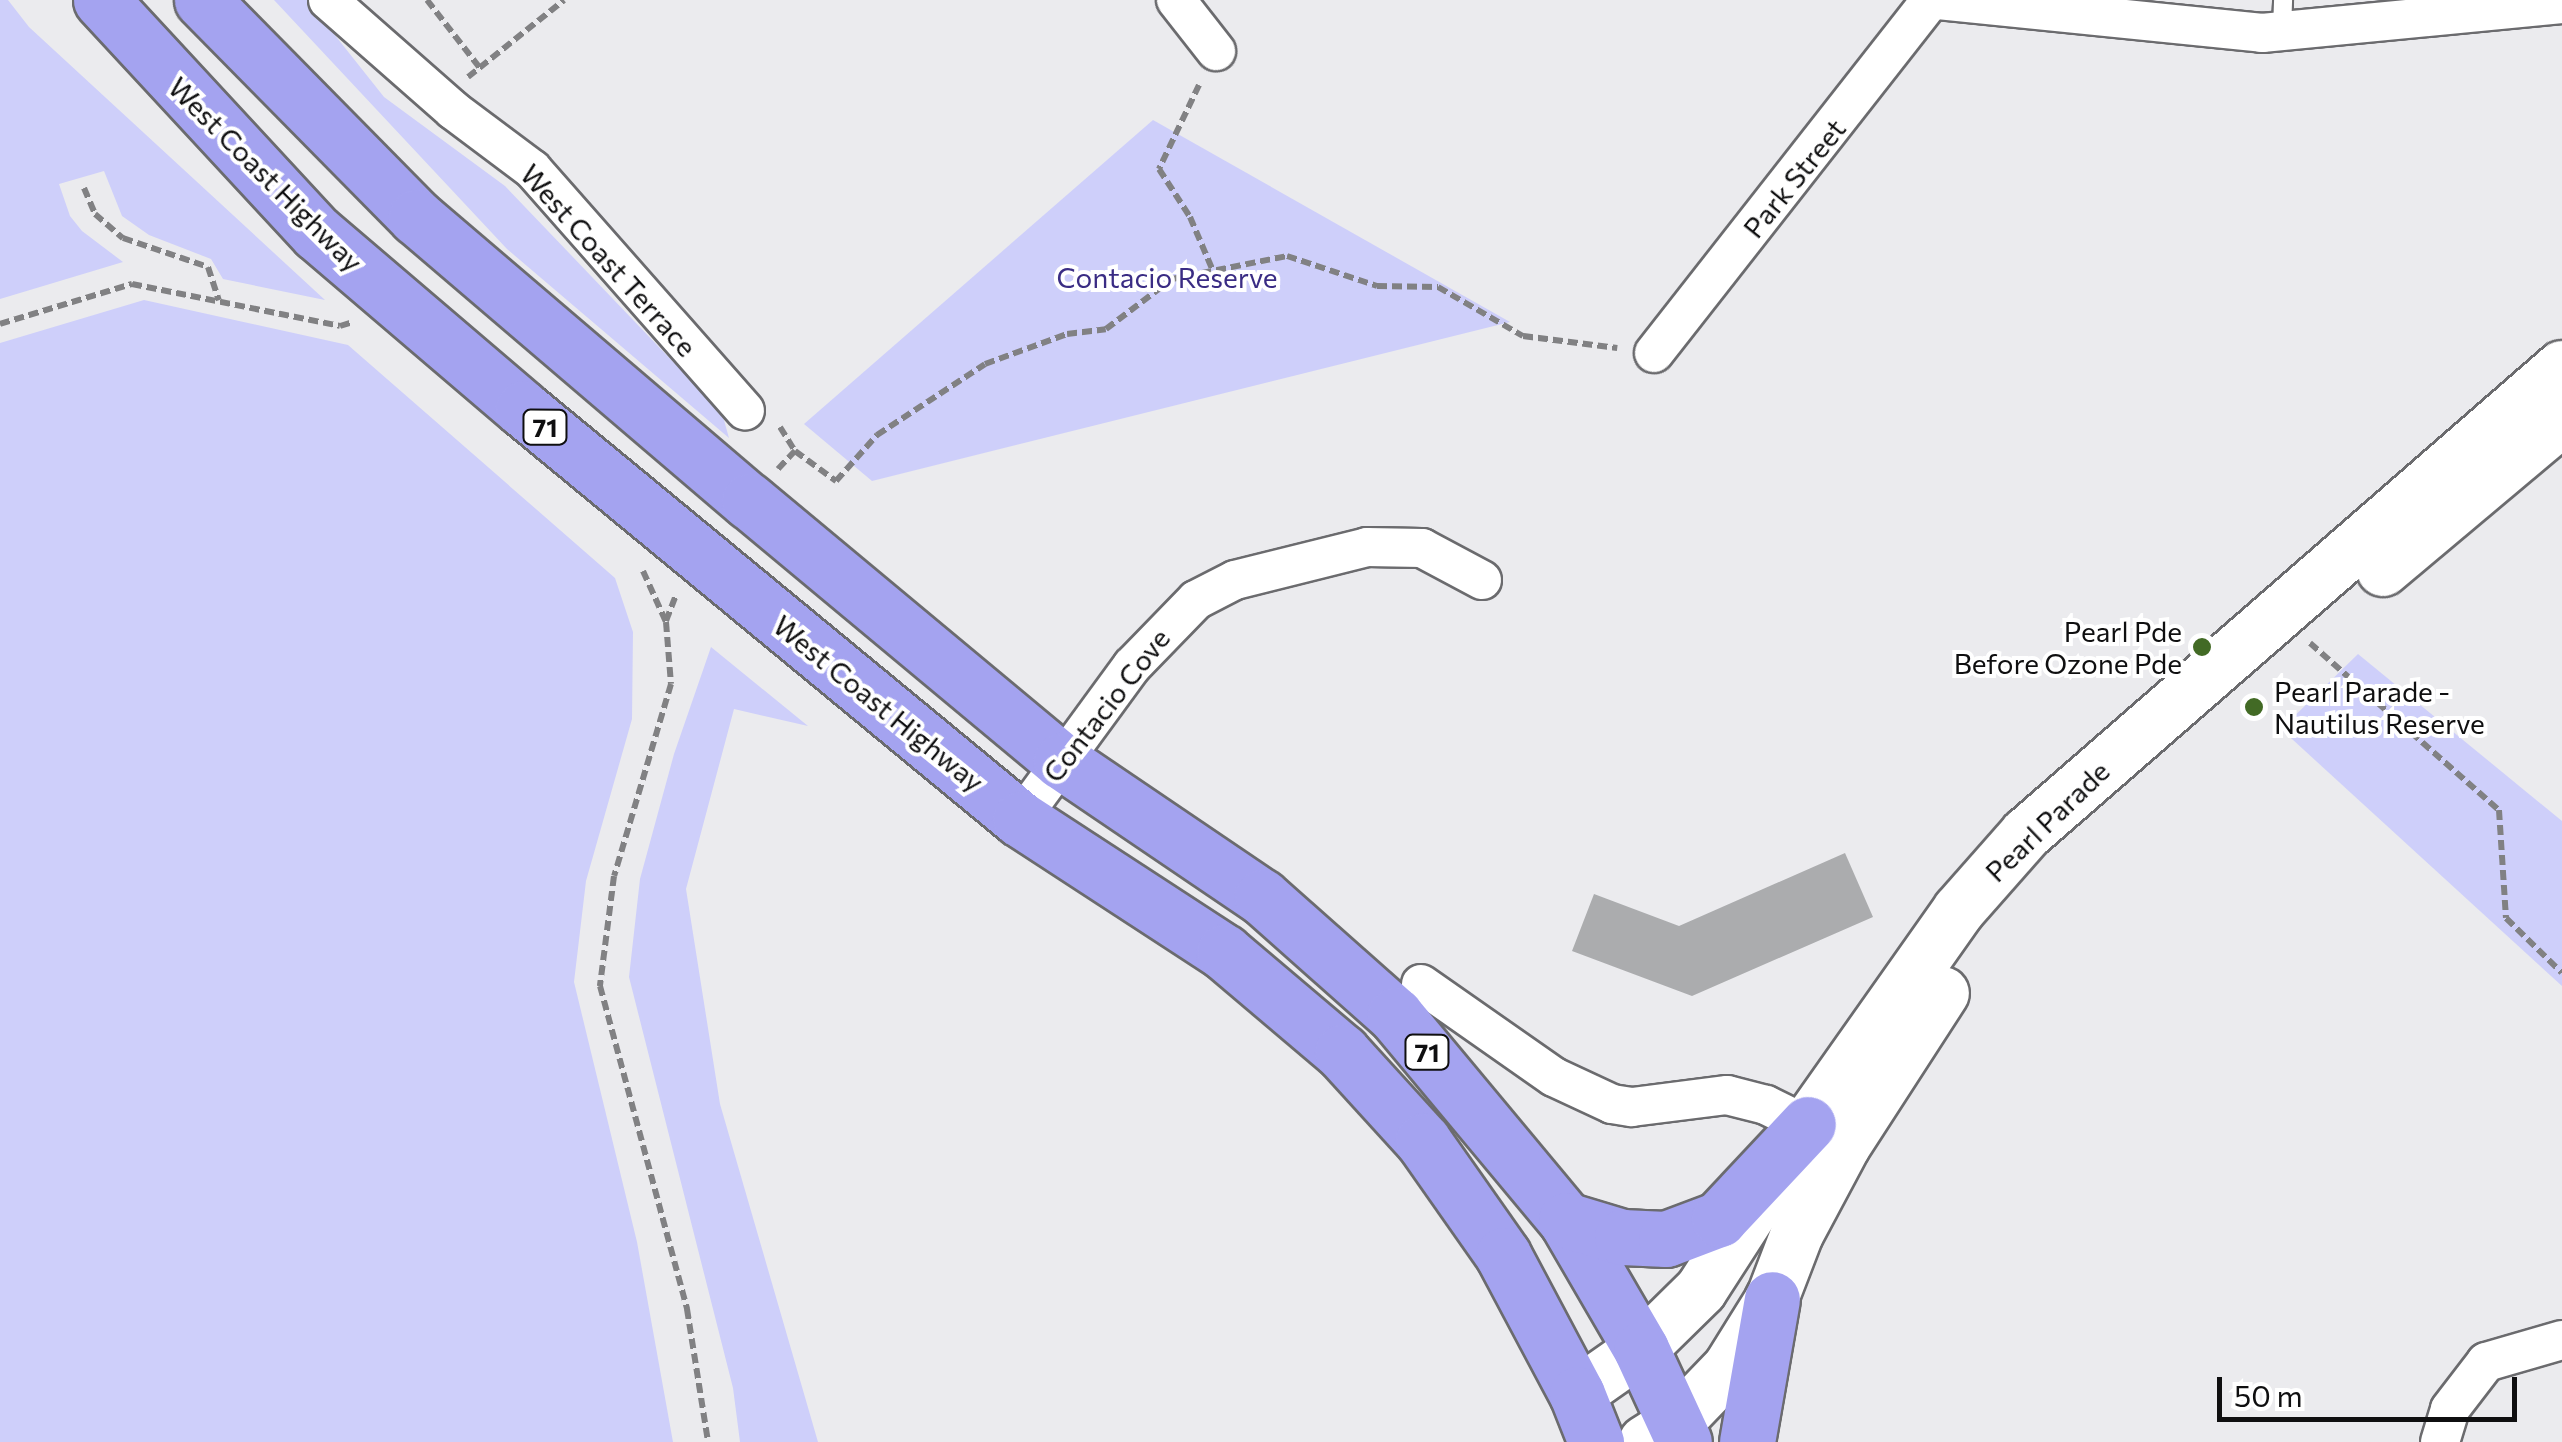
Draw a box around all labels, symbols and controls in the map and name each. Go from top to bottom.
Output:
street label: West Coast Highway [162,70,370,278]
street label: Park Street [1736,112,1852,244]
street label: West Coast Terrace [514,157,704,363]
park label: Contacio Reserve [1056,260,1278,294]
road number: 71 [520,407,570,447]
street label: West Coast Highway [767,608,991,798]
place label: Pearl Pde Before Ozone Pde [1954,614,2182,680]
street label: Contacio Cove [1036,622,1176,788]
marker: Pearl Pde Before Ozone Pde [2191,636,2213,658]
place label: Pearl Parade - Nautilus Reserve [2274,674,2485,740]
marker: Pearl Parade - Nautilus Reserve [2243,696,2265,718]
street label: Pearl Parade [1978,754,2116,888]
road number: 71 [1402,1032,1452,1072]
scale bar [2222,1357,2522,1419]
text: 50 m [2234,1376,2303,1413]

